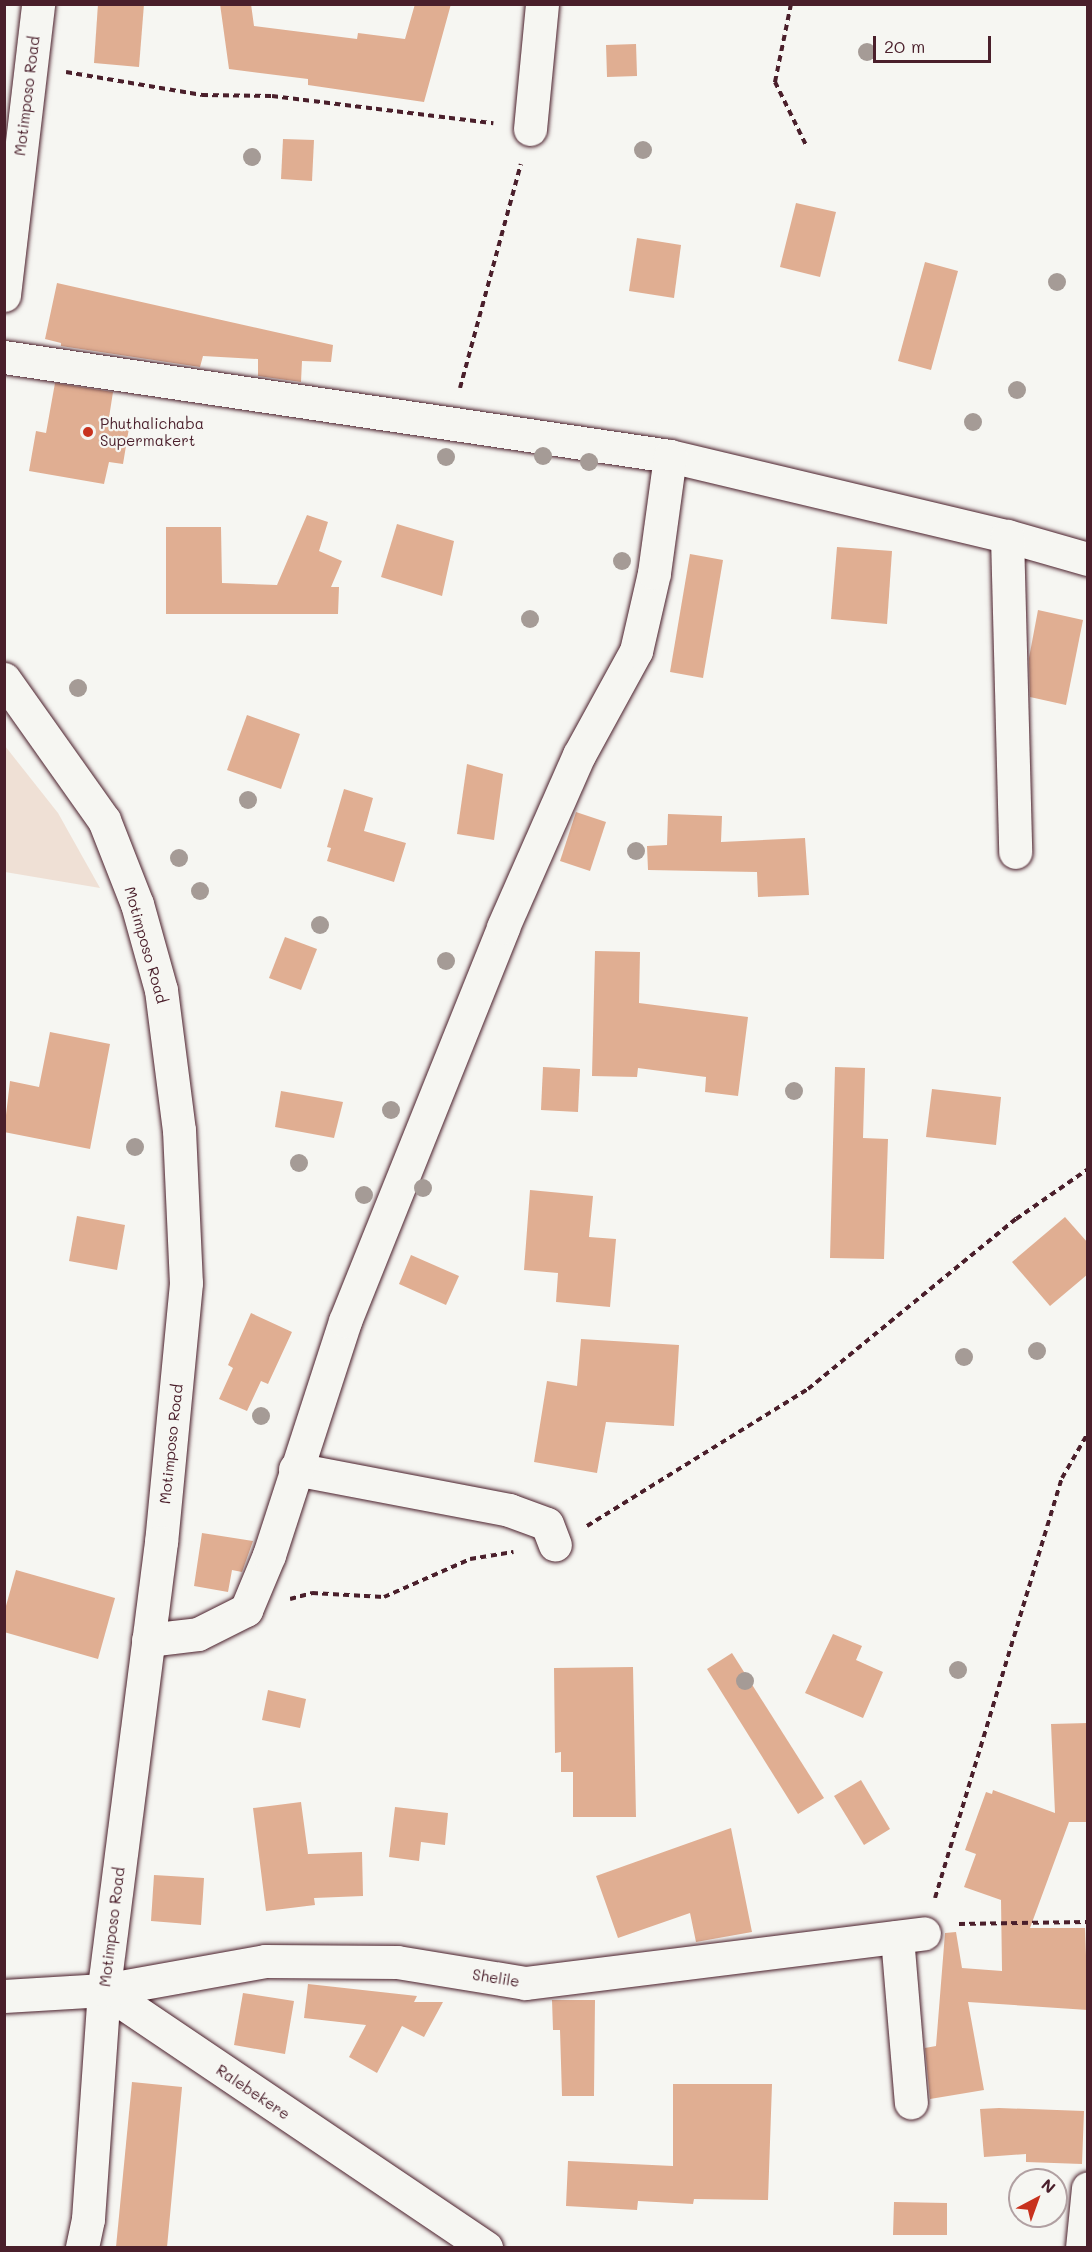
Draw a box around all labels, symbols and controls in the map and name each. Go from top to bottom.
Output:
scale bar [876,24,994,62]
text: 20 m [884,34,925,58]
street label: Motimposo Road [11,35,43,157]
place label: Phuthalichaba Supermakert [100,414,204,449]
marker: Phuthalichaba Supermakert [81,425,95,439]
street label: Motimposo Road [121,885,171,1005]
street label: Motimposo Road [156,1383,186,1505]
street label: Motimposo Road [96,1866,128,1988]
street label: Shelile [471,1965,521,1991]
street label: Ralebekere [213,2061,293,2123]
north arrow [1008,2168,1068,2228]
text: N [1037,2174,1060,2197]

